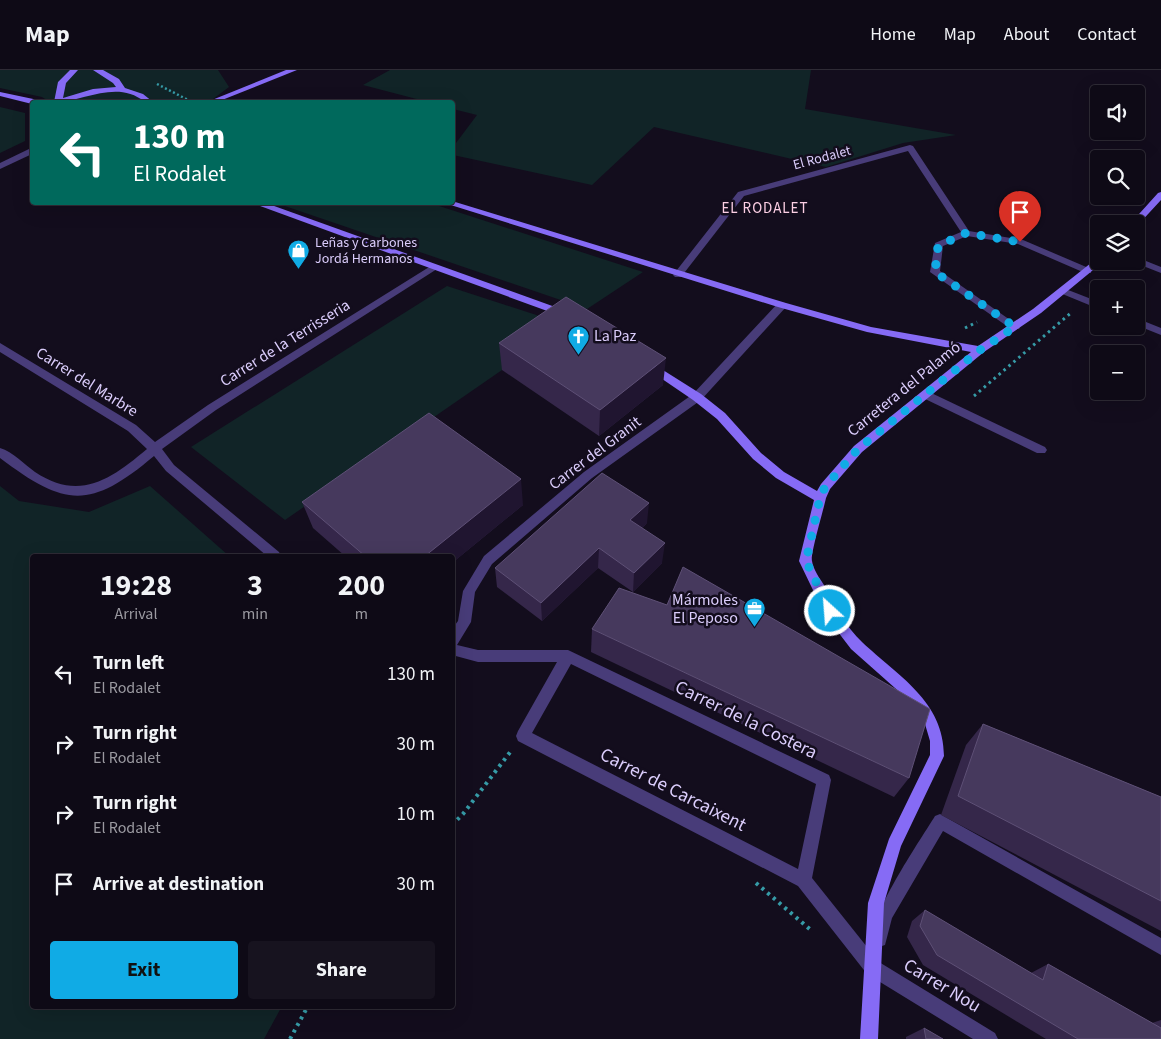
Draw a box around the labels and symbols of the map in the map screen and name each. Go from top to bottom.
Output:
street label: El Rodalet [791,141,853,175]
pin [999,191,1041,242]
district label: EL RODALET [721,198,809,219]
place label: Leñas y Carbones Jordá Hermanos [315,233,417,269]
shop icon: Leñas y Carbones Jordá Hermanos [287,239,311,270]
street label: Carrer de la Terrisseria [216,294,354,392]
church icon: La Paz [566,324,590,355]
place label: La Paz [594,325,636,347]
street label: Carretera del Palamó [843,336,965,442]
street label: Carrer del Marbre [32,342,142,422]
street label: Carrer del Granit [544,411,646,495]
position arrow [803,584,855,636]
place label: Mármoles El Peposo [672,589,738,629]
office icon: Mármoles El Peposo [742,597,766,628]
street label: Carrer de la Costera [670,674,822,766]
street label: Carrer de Carcaixent [595,741,751,839]
street label: Carrer Nou [898,952,986,1020]

